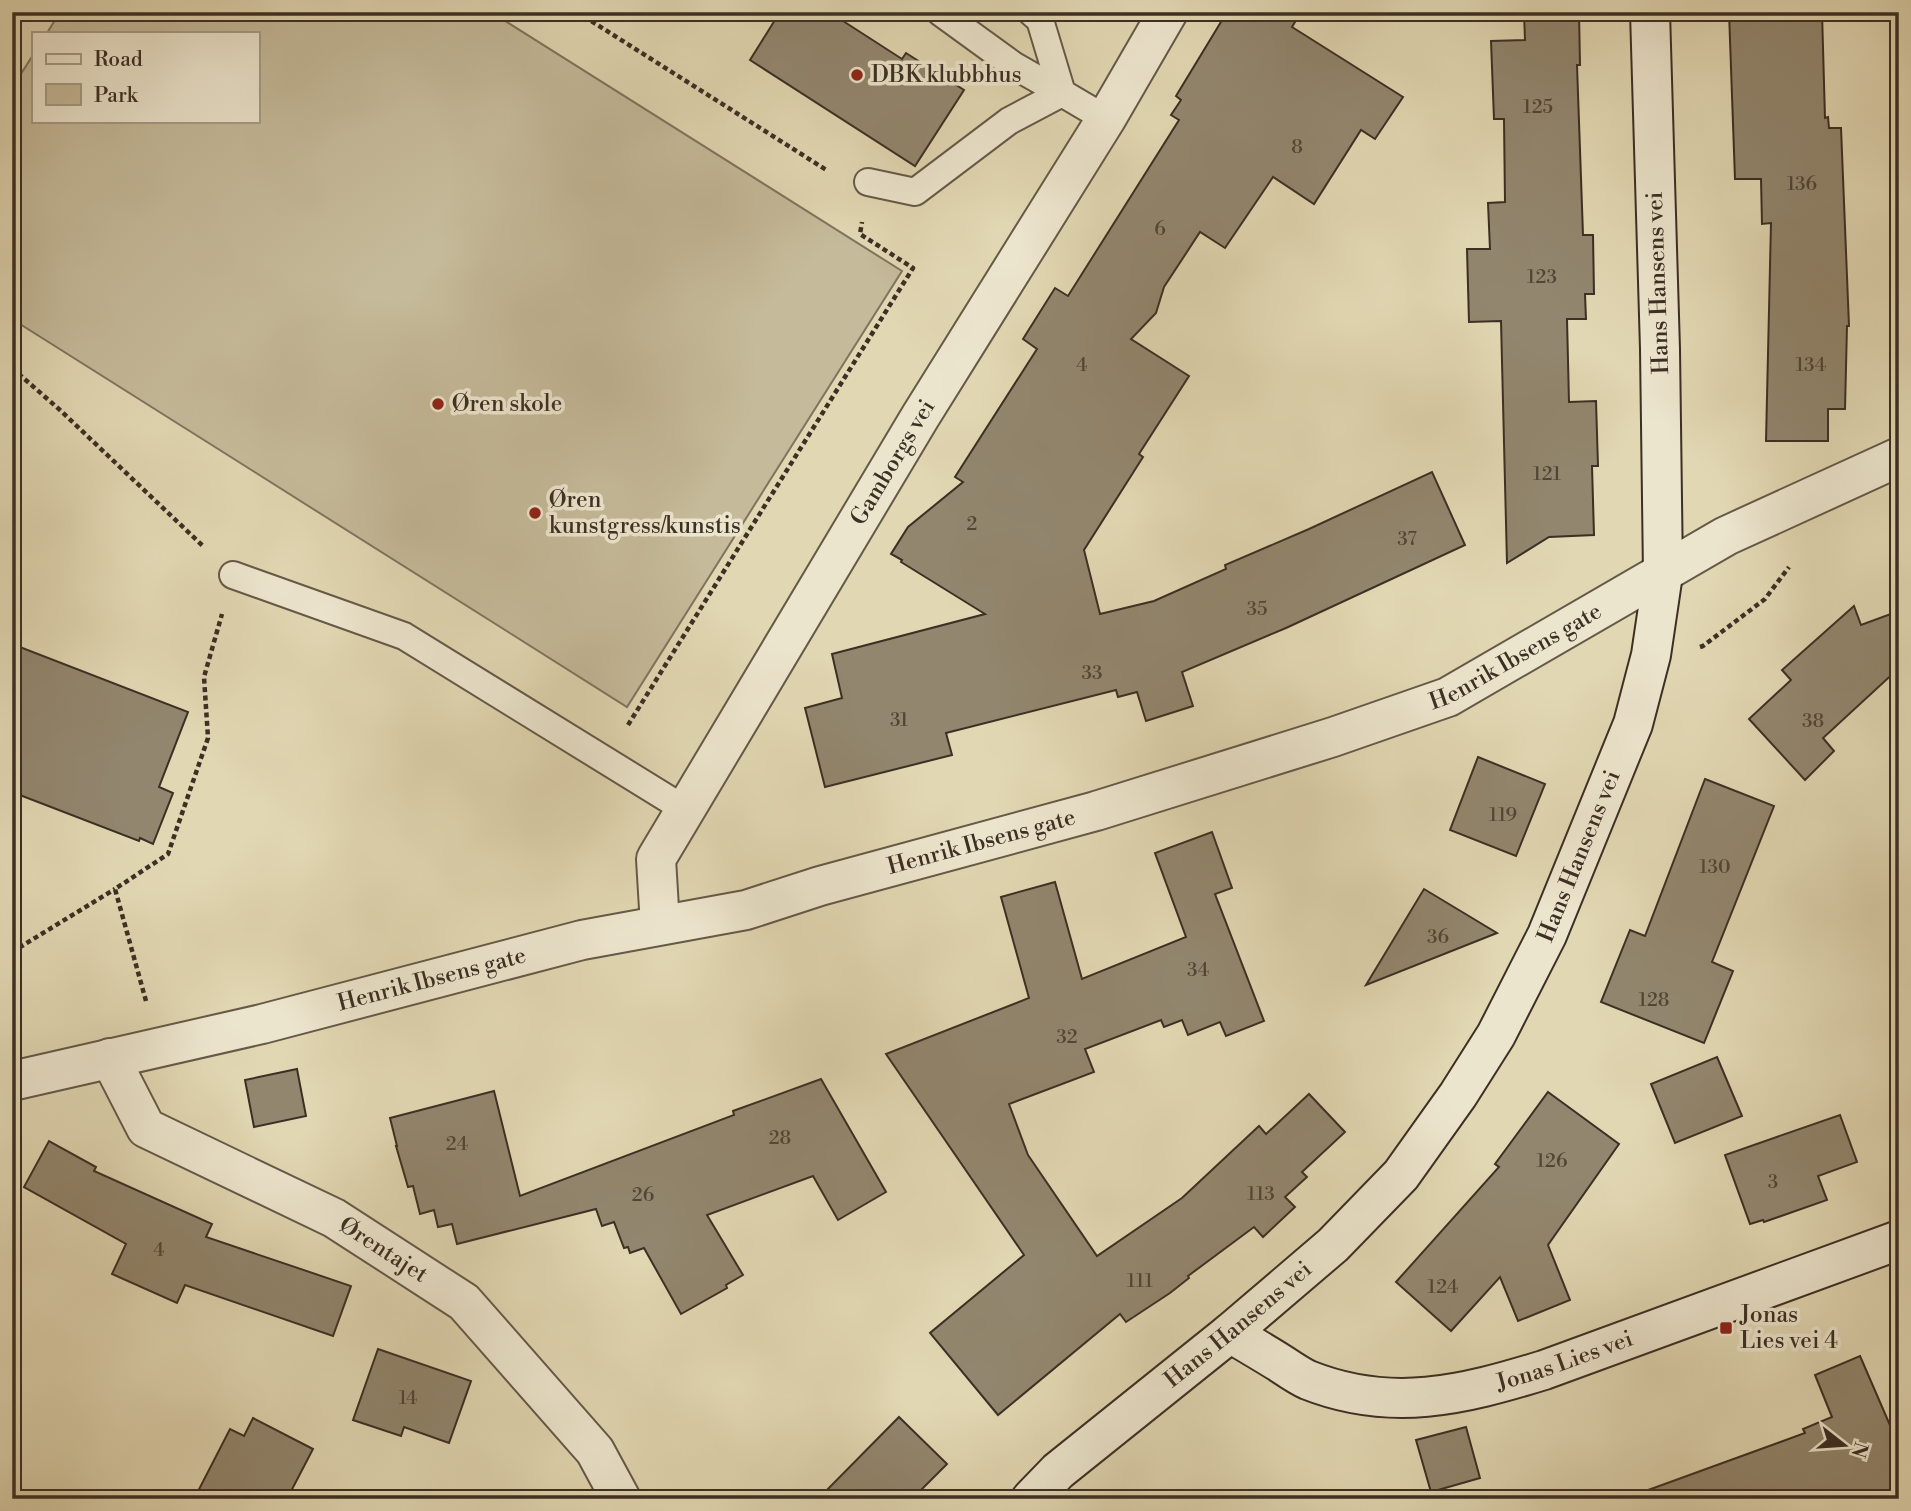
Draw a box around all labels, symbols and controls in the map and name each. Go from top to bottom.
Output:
legend [32,32,259,122]
text: Road [94,47,143,73]
place label: DBK klubbhus [871,61,1022,89]
marker: DBK klubbhus [849,67,865,83]
text: Park [94,83,139,109]
house number: 125 [1523,95,1553,119]
house number: 8 [1291,135,1303,159]
house number: 136 [1787,172,1817,196]
street label: Hans Hansens vei [1641,191,1675,375]
house number: 6 [1154,217,1166,241]
house number: 123 [1527,265,1557,289]
house number: 4 [1076,353,1088,377]
house number: 134 [1796,353,1826,377]
place label: Øren skole [452,390,562,418]
street label: Gamborgs vei [845,394,941,530]
marker: Øren skole [430,396,446,412]
house number: 121 [1533,462,1561,486]
place label: Øren kunstgress/kunstis [549,486,741,540]
marker: Øren kunstgress/kunstis [527,505,543,521]
house number: 2 [967,512,977,536]
house number: 37 [1397,527,1417,551]
house number: 35 [1247,597,1267,621]
street label: Henrik Ibsens gate [1426,597,1607,716]
house number: 33 [1082,661,1102,685]
house number: 31 [890,708,908,732]
house number: 38 [1802,709,1824,733]
street label: Hans Hansens vei [1532,766,1627,946]
street label: Henrik Ibsens gate [884,803,1079,881]
house number: 119 [1489,803,1517,827]
house number: 130 [1699,855,1731,879]
house number: 36 [1427,925,1449,949]
street label: Henrik Ibsens gate [335,941,529,1018]
house number: 34 [1187,958,1209,982]
house number: 128 [1638,988,1670,1012]
house number: 32 [1056,1025,1078,1049]
house number: 28 [769,1126,791,1150]
house number: 24 [446,1132,468,1156]
house number: 126 [1537,1149,1567,1173]
house number: 3 [1768,1170,1778,1194]
house number: 113 [1247,1182,1275,1206]
house number: 26 [632,1183,654,1207]
street label: Ørentajet [334,1211,433,1289]
house number: 4 [153,1238,165,1262]
street label: Hans Hansens vei [1159,1255,1317,1394]
house number: 111 [1127,1269,1153,1293]
house number: 124 [1428,1275,1458,1299]
place label: Jonas Lies vei 4 [1739,1301,1838,1355]
marker: Jonas Lies vei 4 [1718,1320,1734,1336]
street label: Jonas Lies vei [1492,1325,1637,1397]
house number: 14 [399,1386,417,1410]
north arrow [1810,1410,1880,1480]
text: N [1846,1439,1873,1460]

